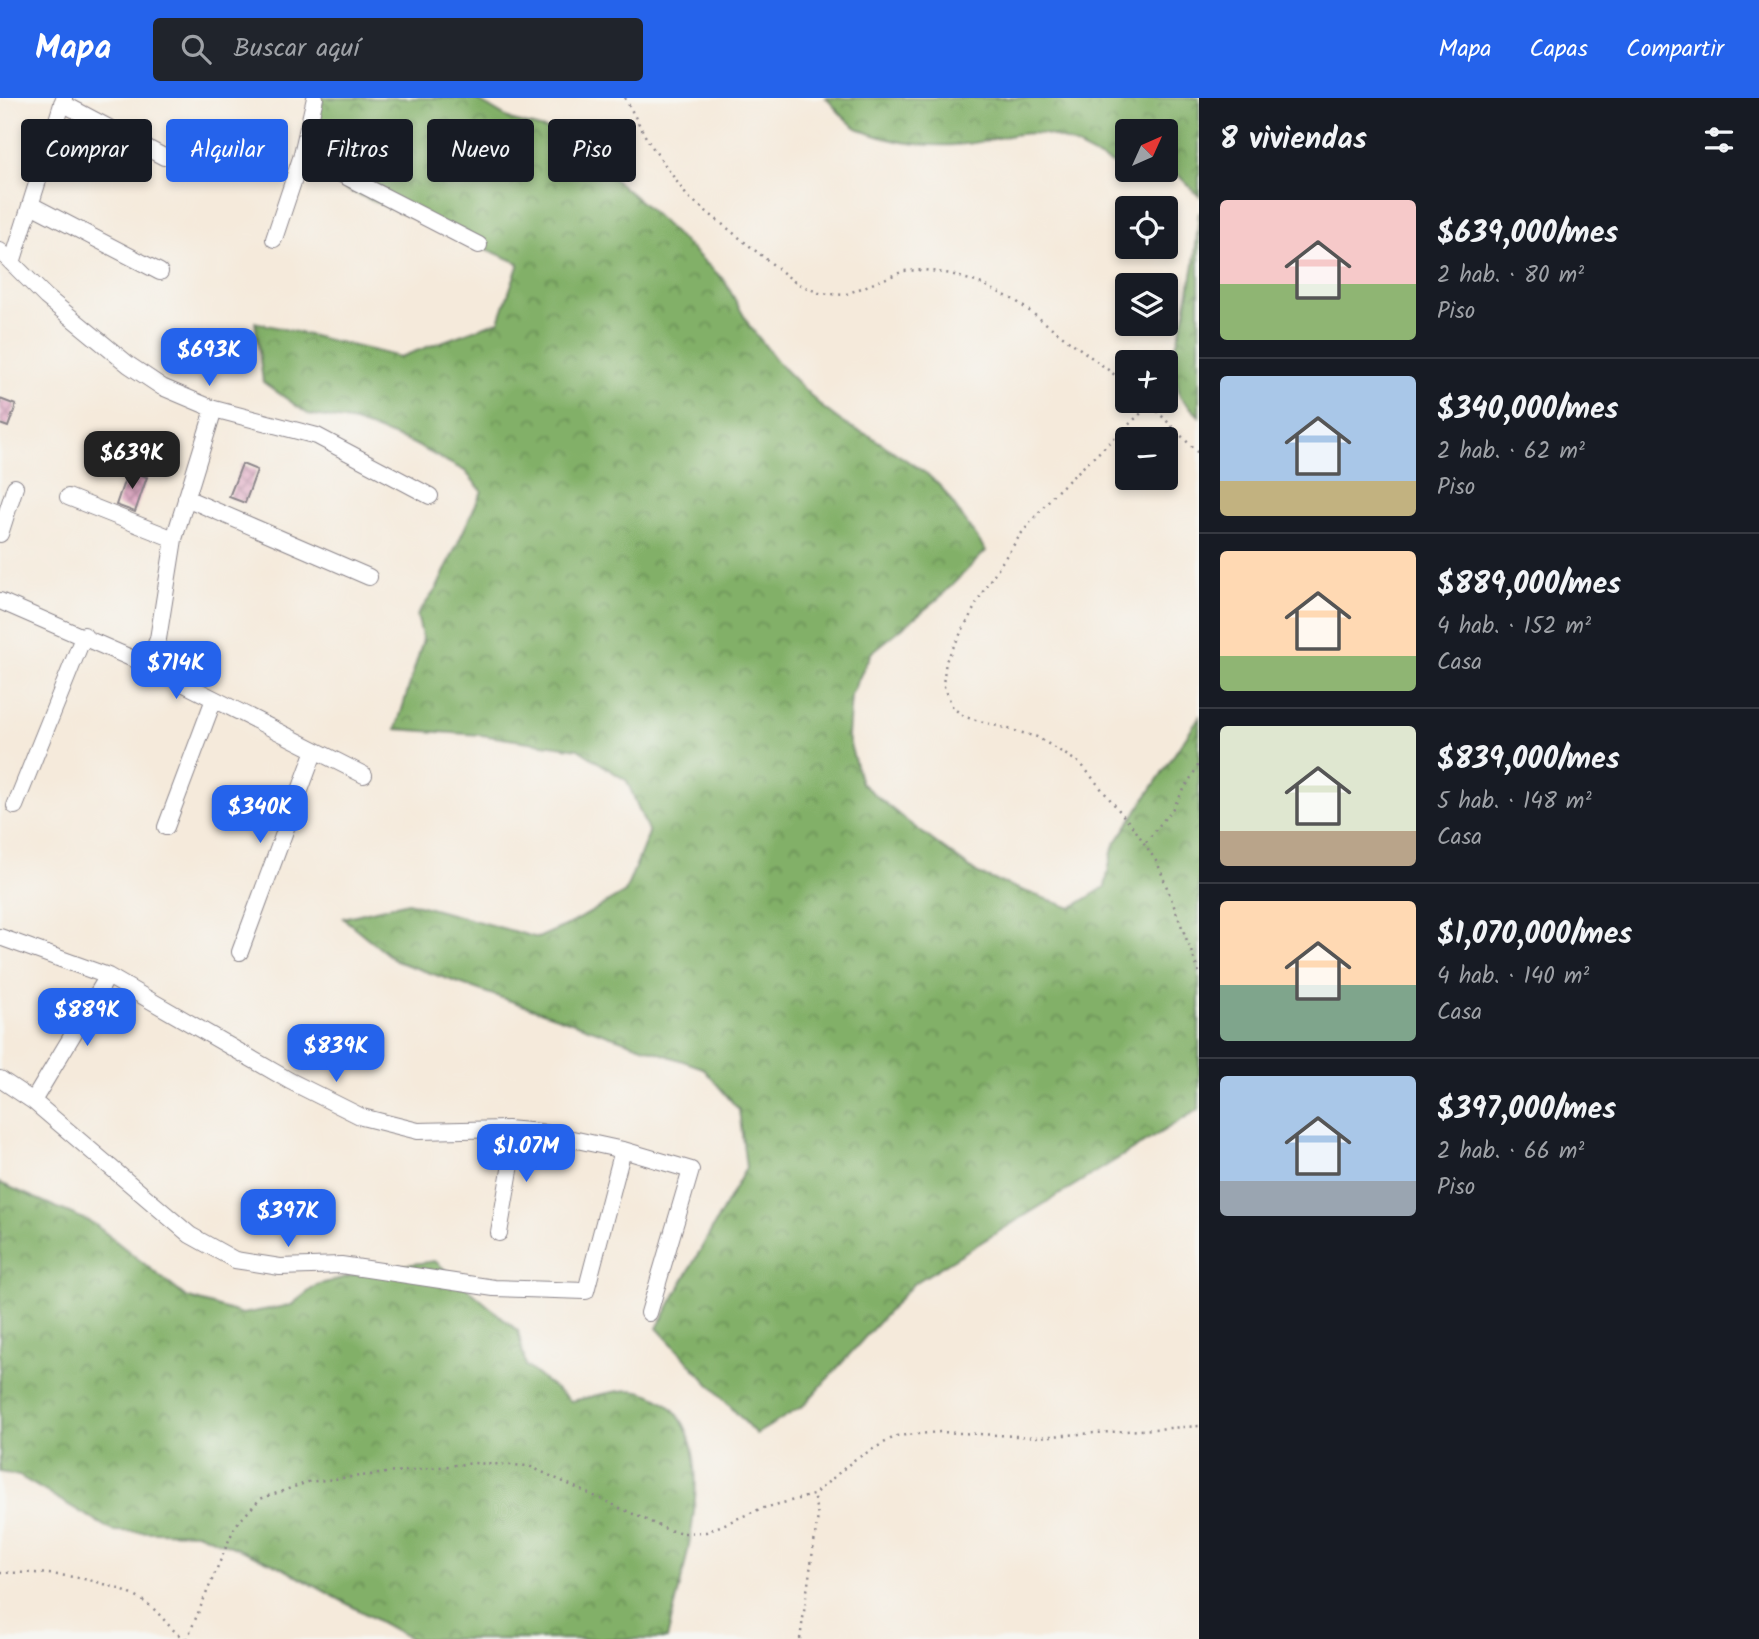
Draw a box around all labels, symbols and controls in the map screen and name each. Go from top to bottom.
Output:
search box [153,18,643,81]
text: Mapa [35,23,111,76]
text: Buscar aquí [233,28,360,70]
icon: search [177,30,215,68]
text: Mapa [1439,30,1491,69]
text: Capas [1529,30,1588,69]
text: Compartir [1626,30,1724,69]
text: 8 viviendas [1220,116,1367,164]
chip: Comprar [21,119,152,182]
chip: Alquilar [166,119,288,182]
chip: Filtros [302,119,413,182]
chip: Nuevo [427,119,534,182]
chip: Piso [548,119,636,182]
north arrow [1115,119,1178,182]
map controls [1115,119,1178,490]
icon: filters [1700,121,1738,159]
button: locate [1115,196,1178,259]
text: $639,000/mes [1437,210,1618,258]
icon: home [1276,228,1360,312]
text: 2 hab. · 80 m² [1437,258,1584,294]
button: layers [1115,273,1178,336]
text: Piso [1437,294,1475,330]
pin: $693K [160,328,258,388]
text: $693K [177,333,241,369]
button: + [1115,350,1178,413]
text: $340,000/mes [1437,386,1619,434]
icon: home [1276,404,1360,488]
button: − [1115,427,1178,490]
pin: $639K [83,432,181,491]
text: 2 hab. · 62 m² [1437,434,1585,470]
text: $639K [100,436,164,472]
text: Piso [1437,470,1475,506]
text: $889,000/mes [1437,561,1621,609]
icon: home [1276,579,1360,663]
text: 4 hab. · 152 m² [1437,609,1591,645]
pin: $714K [127,642,225,701]
text: Casa [1437,645,1482,681]
text: $714K [147,646,205,682]
text: $839,000/mes [1437,736,1620,784]
icon: home [1276,754,1360,838]
text: 5 hab. · 148 m² [1437,784,1591,820]
pin: $340K [211,786,309,845]
text: $340K [228,790,292,826]
text: Casa [1437,820,1482,856]
text: $1,070,000/mes [1437,911,1632,959]
icon: home [1276,929,1360,1013]
text: 4 hab. · 140 m² [1437,959,1589,995]
pin: $889K [38,988,136,1048]
text: $889K [54,993,120,1029]
text: Casa [1437,995,1482,1031]
pin: $839K [287,1024,385,1084]
text: $839K [303,1029,369,1065]
text: $397,000/mes [1437,1086,1616,1134]
icon: home [1276,1104,1360,1188]
pin: $1.07M [469,1124,583,1184]
text: $1.07M [493,1129,559,1165]
text: 2 hab. · 66 m² [1437,1134,1584,1170]
text: Piso [1437,1170,1475,1206]
pin: $397K [239,1190,337,1249]
text: $397K [257,1194,319,1230]

